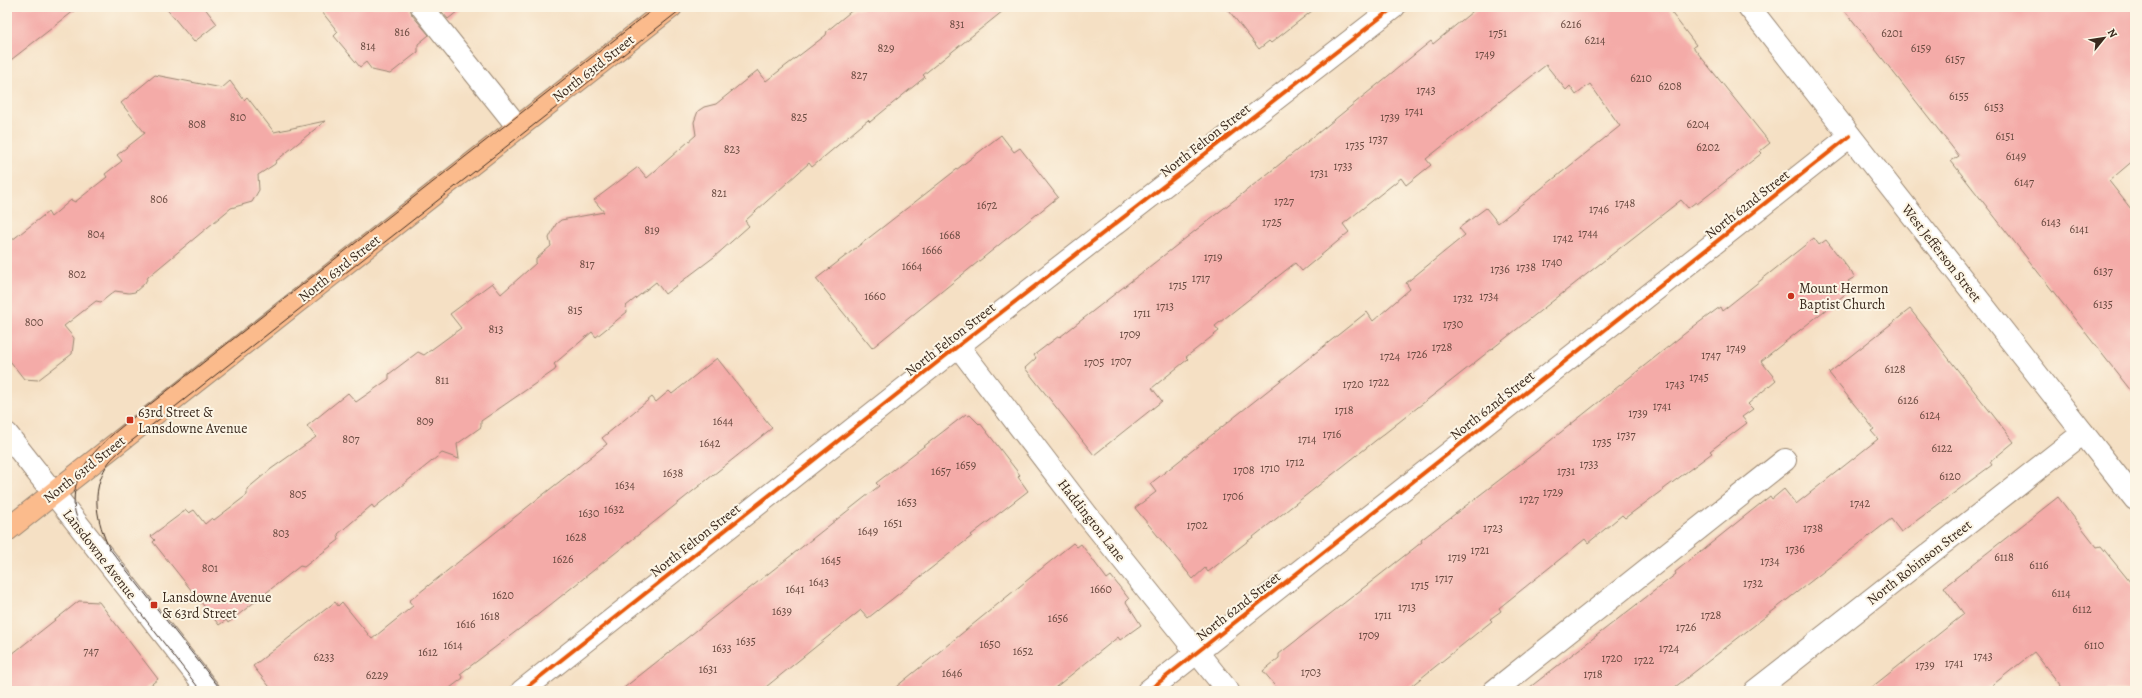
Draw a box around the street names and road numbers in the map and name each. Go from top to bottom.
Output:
street label: North 63rd Street [548,30,639,106]
street label: North Felton Street [1156,99,1255,182]
street label: North 62nd Street [1701,165,1794,243]
street label: West Jefferson Street [1897,200,1986,306]
street label: North 63rd Street [294,230,385,306]
street label: North Felton Street [901,298,1000,381]
street label: North 62nd Street [1446,366,1539,444]
street label: North 63rd Street [39,431,130,507]
street label: Haddington Lane [1053,475,1130,566]
street label: North Felton Street [646,499,745,582]
street label: Lansdowne Avenue [58,505,141,603]
street label: North Robinson Street [1863,515,1976,609]
street label: North 62nd Street [1192,567,1285,645]

